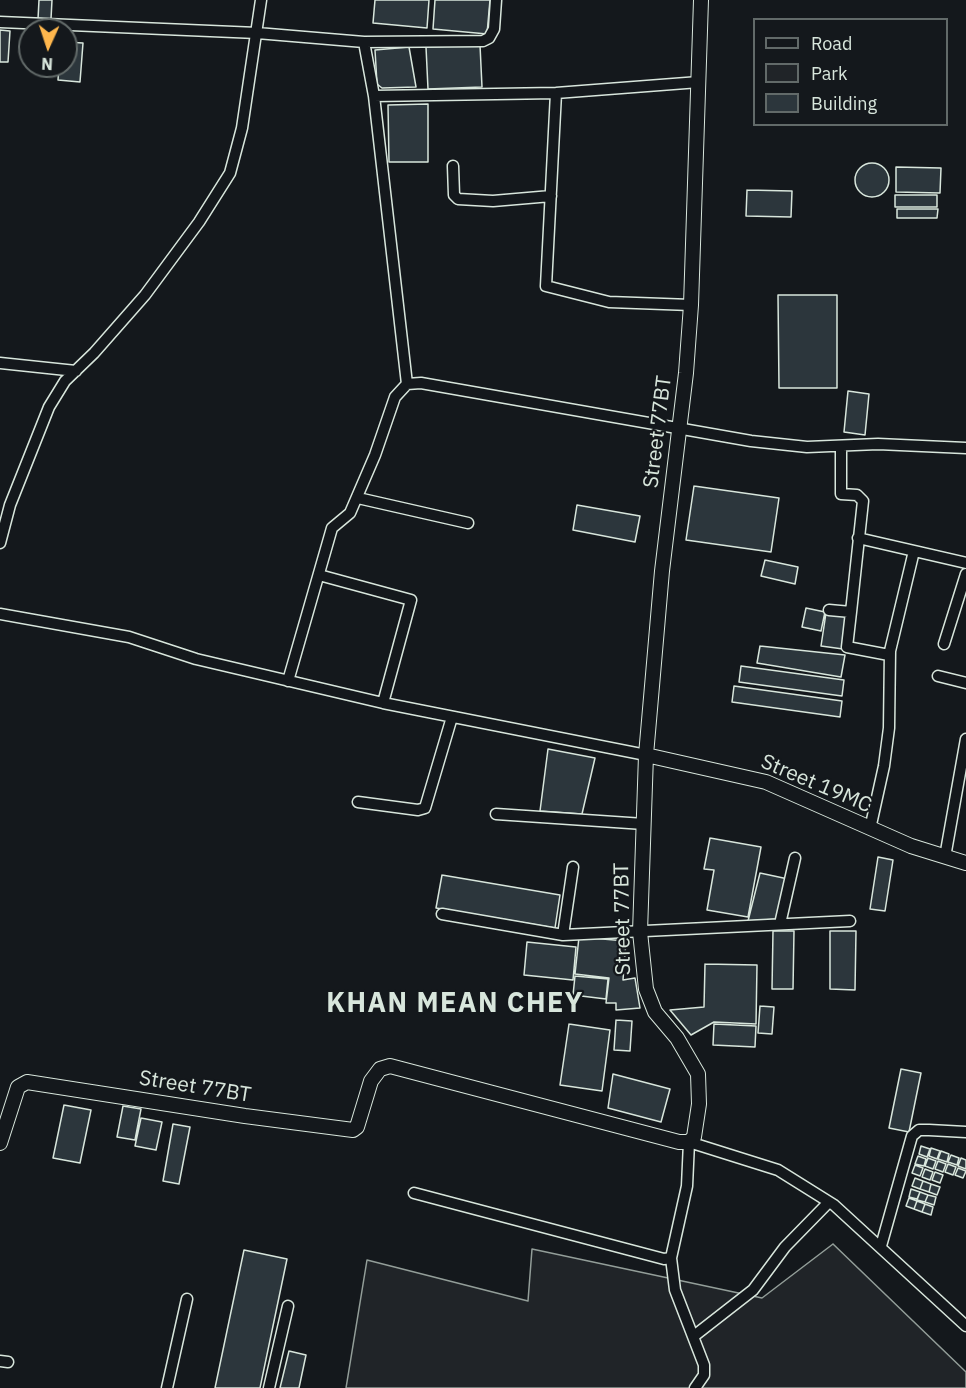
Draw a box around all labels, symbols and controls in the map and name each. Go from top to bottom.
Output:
north arrow [18,18,78,78]
legend [753,18,948,126]
text: Road [811,32,852,55]
text: N [41,54,53,74]
text: Park [811,62,847,85]
text: Building [811,92,877,115]
street label: Street 77BT [639,374,677,490]
street label: Street 19MC [757,749,875,819]
street label: Street 77BT [609,862,637,976]
district label: KHAN MEAN CHEY [326,988,584,1020]
street label: Street 77BT [137,1066,253,1108]

